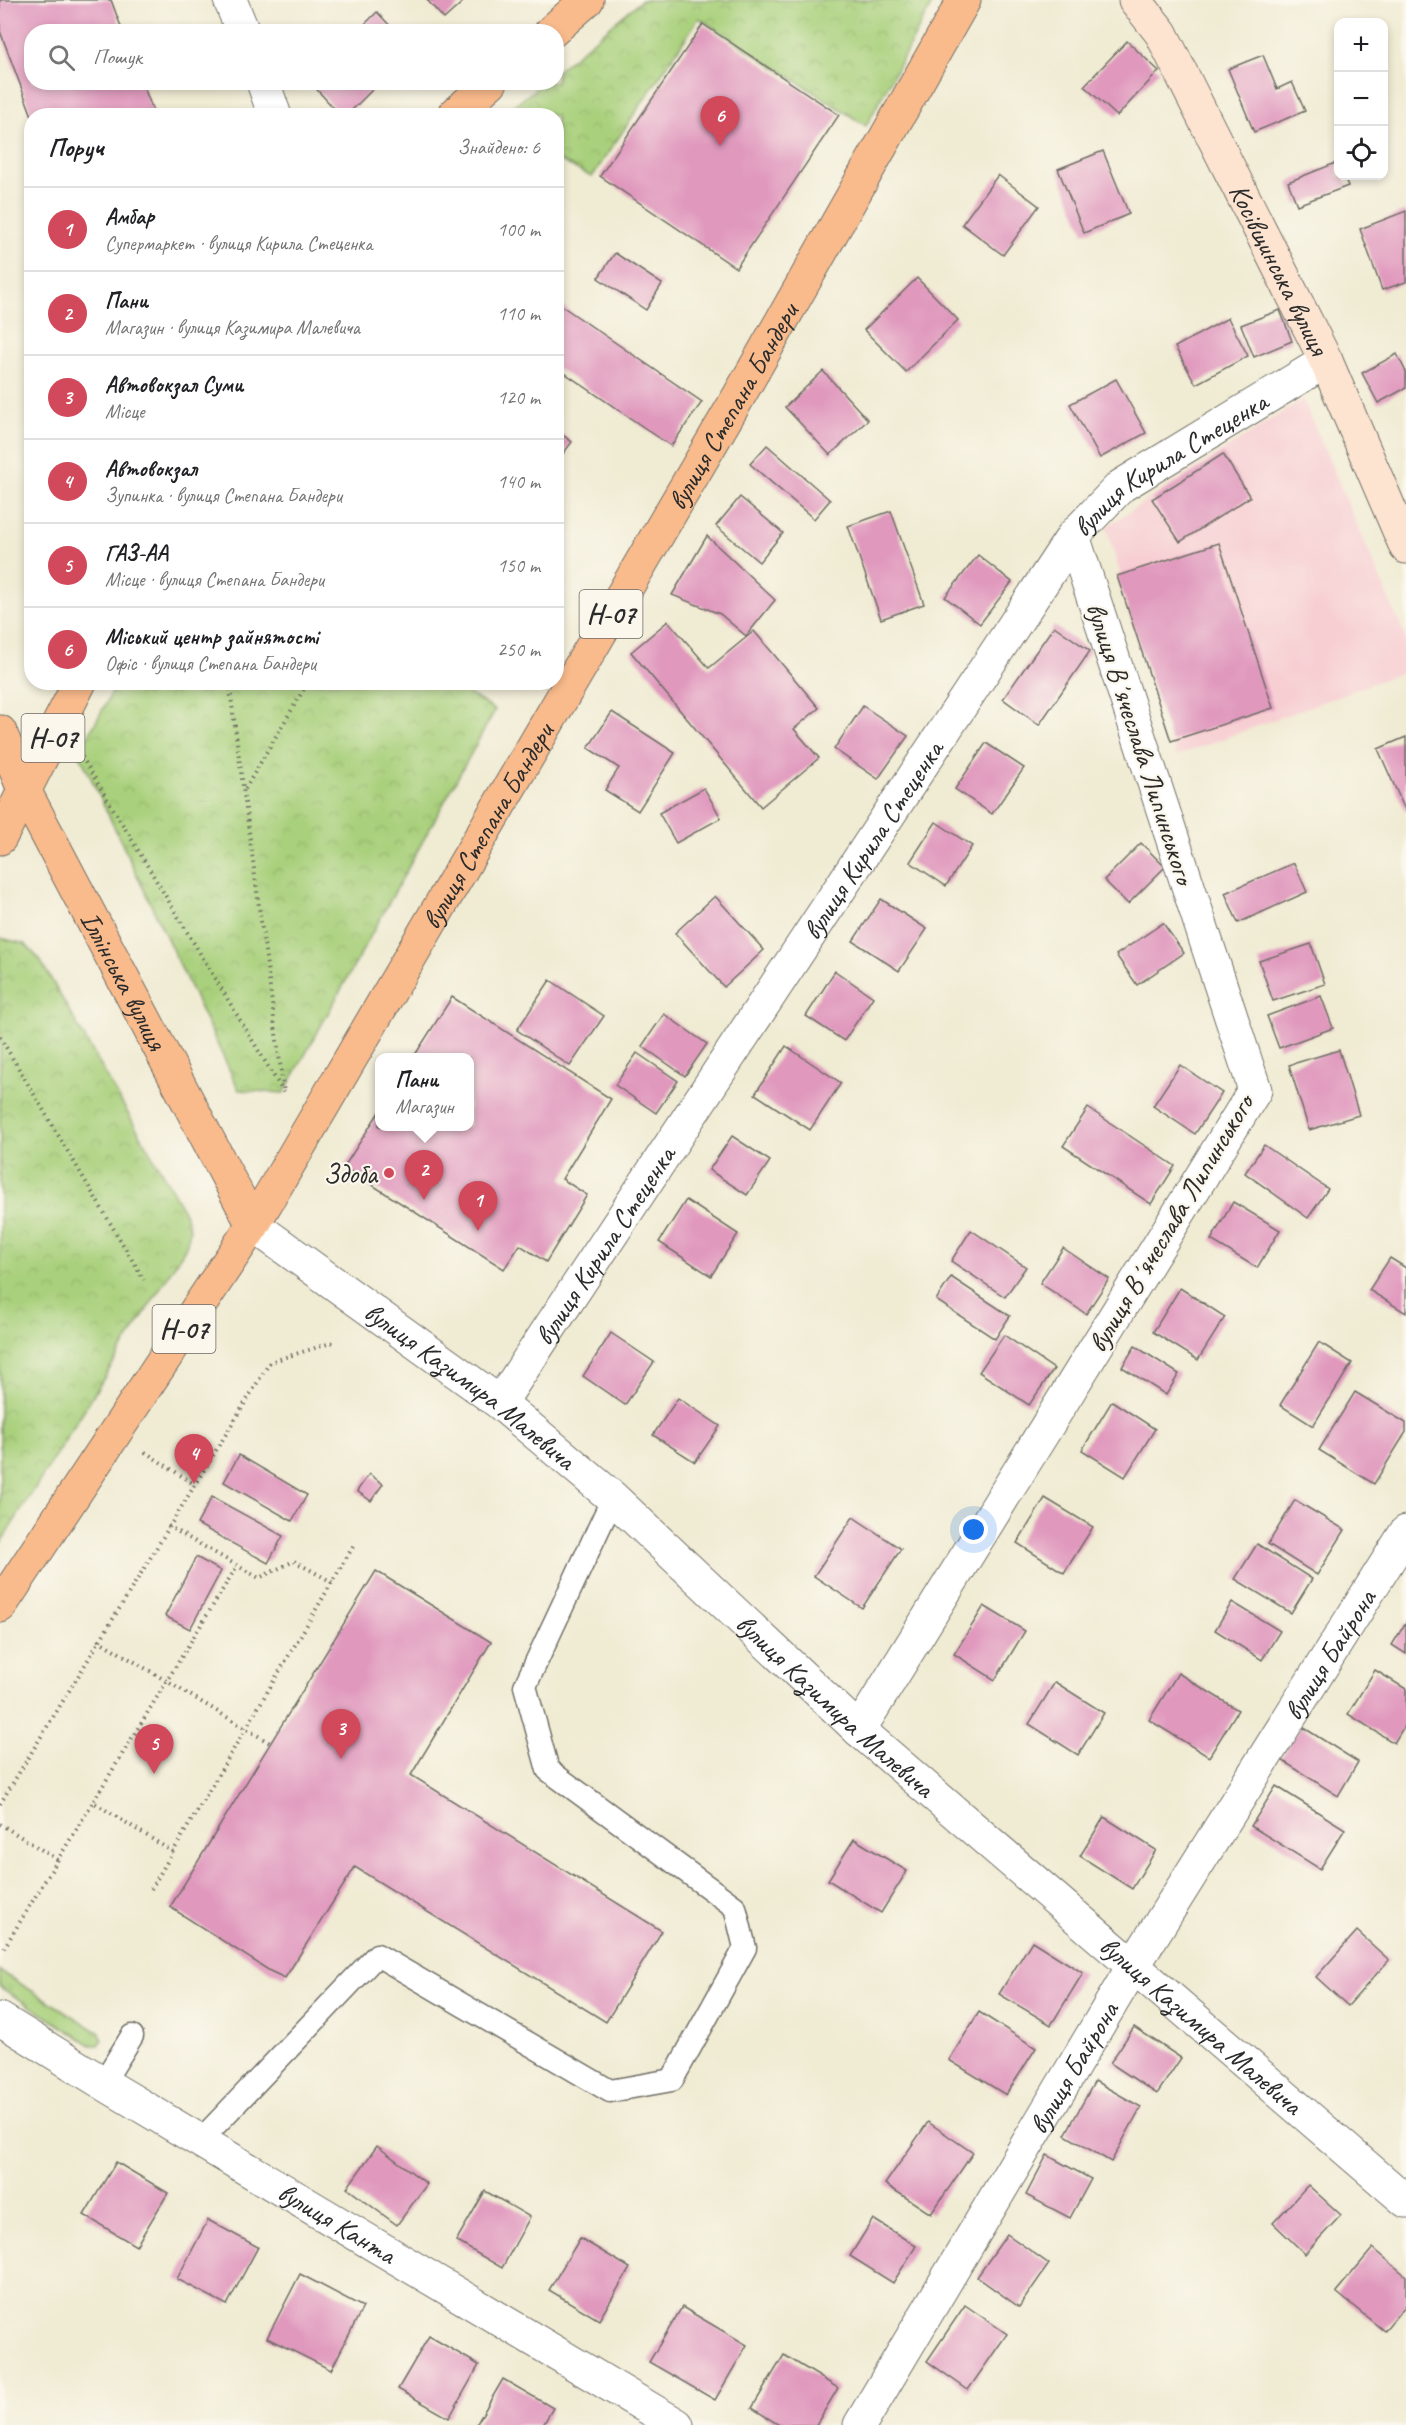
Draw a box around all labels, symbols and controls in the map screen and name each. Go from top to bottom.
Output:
map controls [1334,18,1388,180]
button: + [1334,18,1388,72]
search box [24,24,564,90]
icon: search [45,41,78,74]
text: Пошук [93,43,142,71]
button: − [1334,72,1388,126]
pin: 6 [700,96,740,146]
button: locate [1334,126,1388,180]
text: Поруч [48,131,104,164]
text: Знайдено: 6 [458,135,540,160]
street label: Косівщинська вулиця [1222,178,1338,363]
text: Амбар [105,203,154,231]
text: 1 [63,217,72,242]
text: 100 m [497,217,540,242]
text: Супермаркет · вулиця Кирила Стеценка [105,231,373,256]
text: Пани [105,287,148,315]
street label: вулиця Степана Бандери [659,295,807,516]
text: 2 [63,301,72,326]
text: 110 m [497,301,540,326]
text: Магазин · вулиця Казимира Малевича [105,315,360,340]
text: Автовокзал Суми [105,371,243,399]
street label: вулиця Кирила Стеценка [1065,383,1276,544]
text: 3 [63,385,72,410]
text: 120 m [497,385,540,410]
text: Місце [105,399,145,424]
text: Автовокзал [105,455,197,483]
text: 4 [63,469,72,494]
text: 140 m [497,469,540,494]
text: Зупинка · вулиця Степана Бандери [105,483,342,508]
text: ГАЗ-АА [105,539,168,567]
text: 5 [63,553,72,578]
text: 150 m [497,553,540,578]
text: Місце · вулиця Степана Бандери [105,567,324,592]
road number: Н-07 [580,590,642,638]
street label: вулиця Вʼячеслава Липинського [1078,598,1204,891]
text: Міський центр зайнятості [105,623,318,651]
text: 6 [63,637,72,662]
text: 250 m [497,637,540,662]
text: Офіс · вулиця Степана Бандери [105,651,316,676]
road number: Н-07 [22,714,84,762]
street label: вулиця Степана Бандери [414,714,563,935]
street label: вулиця Кирила Стеценка [794,732,952,946]
street label: Іллінська вулиця [73,905,175,1057]
popup [375,1053,474,1131]
text: Пани [395,1066,438,1094]
street label: вулиця Вʼячеслава Липинського [1080,1086,1263,1358]
text: Магазин [395,1094,454,1119]
street label: вулиця Кирила Стеценка [526,1138,684,1352]
pin: 2 [404,1150,444,1200]
place label: Здоба [323,1156,379,1191]
marker: Здоба [382,1166,396,1180]
pin: 1 [458,1182,498,1231]
street label: вулиця Казимира Малевича [358,1294,584,1478]
road number: Н-07 [152,1305,216,1353]
pin: 4 [174,1434,214,1484]
your location [959,1515,988,1544]
street label: вулиця Байрона [1275,1582,1384,1727]
street label: вулиця Казимира Малевича [728,1606,943,1806]
pin: 3 [322,1710,360,1759]
pin: 5 [134,1724,174,1774]
street label: вулиця Казимира Малевича [1092,1928,1311,2123]
street label: вулиця Байрона [1021,1994,1127,2140]
street label: вулиця Канта [272,2174,404,2273]

